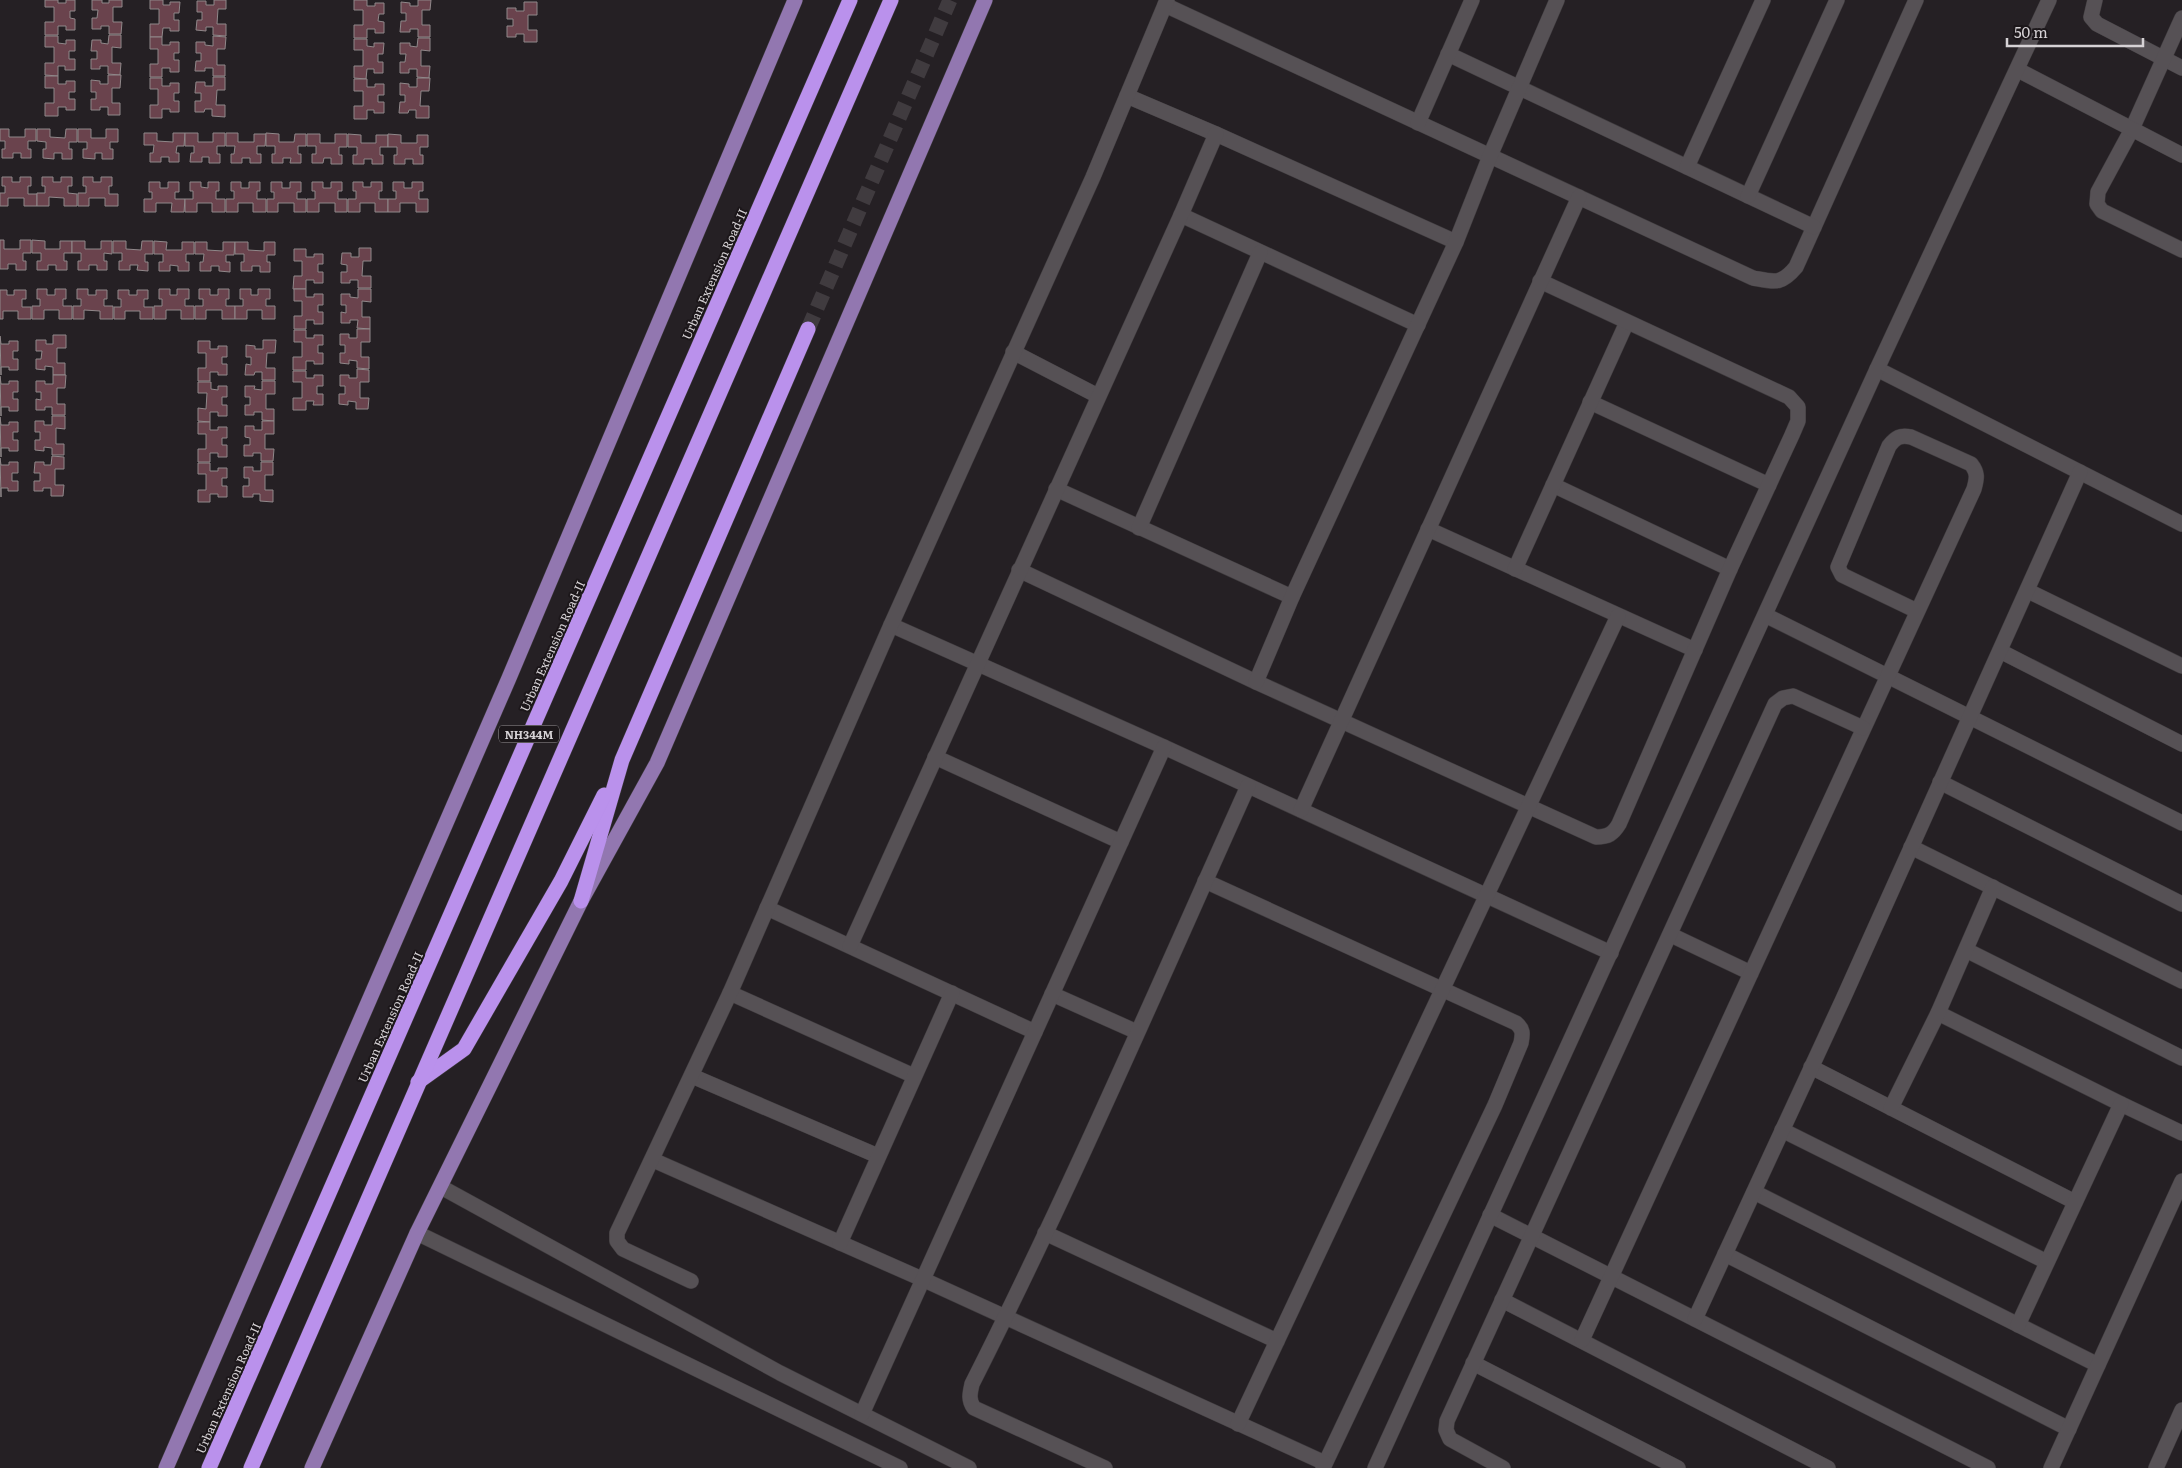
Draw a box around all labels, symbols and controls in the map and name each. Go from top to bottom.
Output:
scale bar [2007,15,2143,47]
text: 50 m [2014,20,2048,43]
street label: Urban Extension Road-II [677,205,751,342]
street label: Urban Extension Road-II [515,577,589,714]
road number: NH344M [499,726,559,742]
street label: Urban Extension Road-II [353,948,427,1085]
street label: Urban Extension Road-II [191,1319,265,1456]

